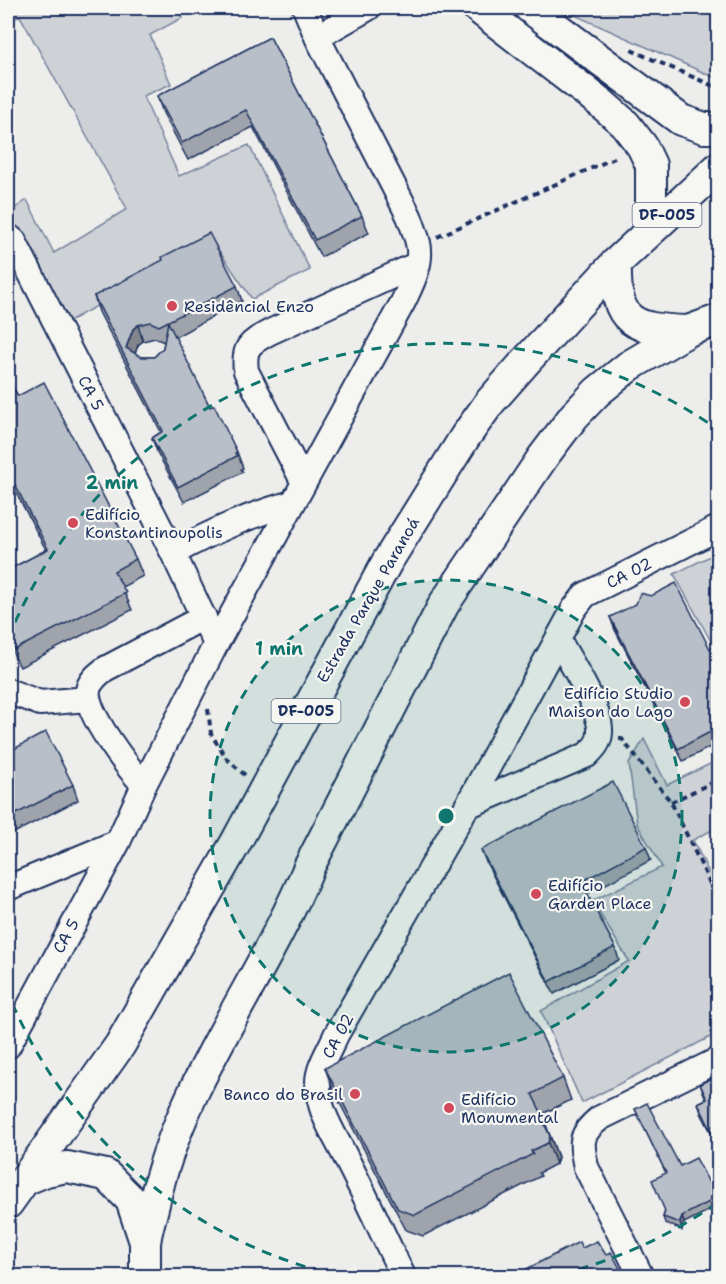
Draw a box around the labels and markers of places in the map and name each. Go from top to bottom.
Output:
place label: Residêncial Enzo [184,296,314,317]
marker: Residêncial Enzo [165,299,179,313]
place label: Edifício Konstantinoupolis [85,504,223,543]
marker: Edifício Konstantinoupolis [66,516,80,530]
place label: Edifício Studio Maison do Lago [548,683,673,722]
marker: Edifício Studio Maison do Lago [678,695,692,709]
centre of rings [436,806,456,826]
place label: Edifício Garden Place [548,875,652,914]
marker: Edifício Garden Place [529,887,543,901]
place label: Banco do Brasil [224,1084,343,1105]
marker: Banco do Brasil [348,1087,362,1101]
place label: Edifício Monumental [461,1089,559,1128]
marker: Edifício Monumental [442,1101,456,1115]

